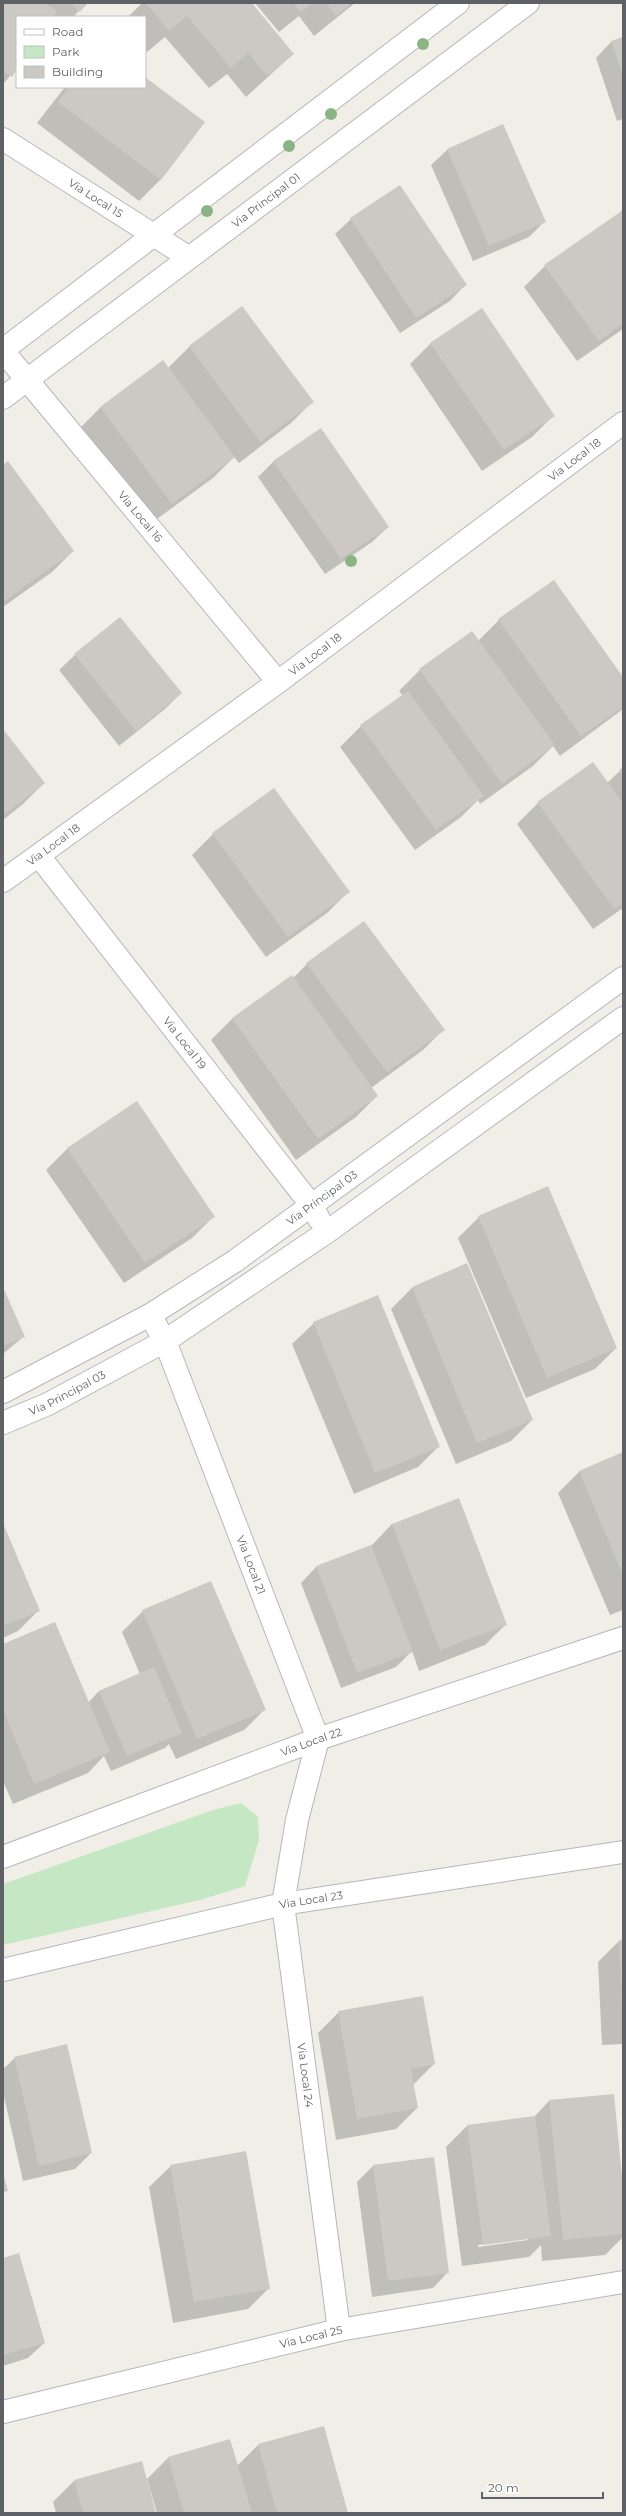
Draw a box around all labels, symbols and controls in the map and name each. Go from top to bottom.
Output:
legend [16,16,146,88]
text: Road [52,24,83,39]
text: Park [52,44,80,59]
text: Building [52,64,103,79]
street label: Via Principal 01 [229,170,303,231]
street label: Via Local 15 [66,176,126,221]
street label: Via Local 18 [545,435,604,484]
street label: Via Local 16 [115,488,166,545]
street label: Via Local 18 [286,630,345,678]
street label: Via Local 18 [24,821,83,869]
street label: Via Local 19 [160,1014,210,1072]
street label: Via Principal 03 [283,1167,360,1228]
street label: Via Principal 03 [27,1367,108,1418]
street label: Via Local 21 [233,1534,269,1596]
street label: Via Local 22 [279,1725,344,1759]
street label: Via Local 23 [278,1888,344,1912]
street label: Via Local 24 [294,2042,317,2109]
street label: Via Local 25 [278,2323,343,2351]
scale bar [482,2474,603,2500]
text: 20 m [488,2480,519,2495]

